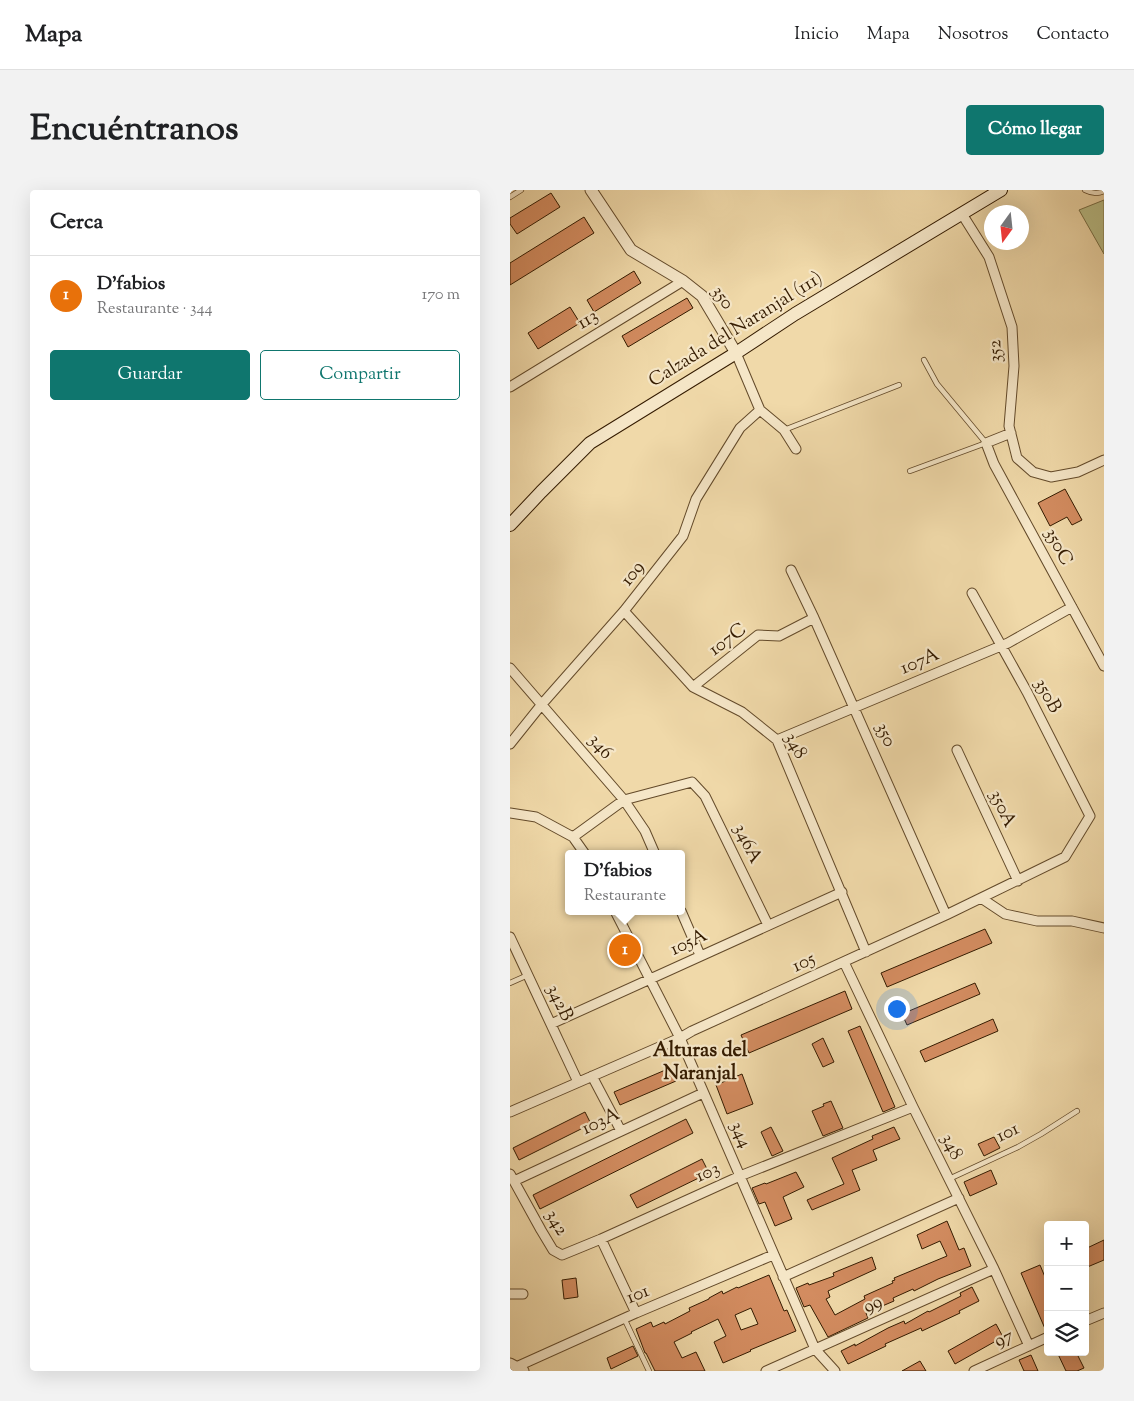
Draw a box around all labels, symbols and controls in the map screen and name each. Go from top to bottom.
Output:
text: Mapa [25,18,82,52]
text: Inicio [794,22,839,48]
text: Mapa [867,22,910,48]
text: Nosotros [938,22,1008,48]
text: Contacto [1036,22,1109,48]
text: Encuéntranos [30,105,239,156]
button: Cómo llegar [966,105,1104,155]
north arrow [984,205,1029,250]
text: Cerca [50,208,103,238]
street label: Calzada del Naranjal (111) [644,265,828,395]
text: D'fabios [97,271,165,298]
street label: 350 [704,280,740,316]
text: 1 [63,284,69,307]
text: 170 m [422,284,460,307]
text: Restaurante · 344 [97,298,213,321]
street label: 113 [572,303,604,337]
street label: 352 [982,339,1010,363]
button: Guardar [50,350,250,400]
button: Compartir [260,350,460,400]
street label: 350C [1037,523,1079,571]
street label: 109 [614,556,652,592]
street label: 107C [703,617,753,663]
street label: 107A [896,642,944,682]
street label: 350B [1027,674,1067,718]
street label: 350 [868,718,902,752]
street label: 346 [581,728,619,766]
street label: 348 [777,728,813,764]
street label: 350A [982,786,1023,833]
street label: 346A [726,819,769,869]
popup [565,850,685,915]
text: D'fabios [584,858,652,885]
text: Restaurante [584,885,666,908]
street label: 105A [666,922,713,963]
pin: 1 [609,931,641,969]
street label: 105 [788,946,820,980]
street label: 342B [539,980,579,1026]
your location [884,996,910,1022]
district label: Alturas del Naranjal [653,1037,748,1089]
street label: 103A [577,1101,625,1143]
street label: 101 [992,1116,1025,1150]
street label: 344 [722,1117,758,1153]
street label: 348 [933,1129,969,1165]
street label: 103 [692,1156,724,1190]
street label: 342 [538,1205,574,1241]
map controls [1044,1221,1089,1356]
button: + [1044,1221,1089,1266]
button: − [1044,1266,1089,1311]
street label: 101 [622,1278,654,1312]
street label: 99 [859,1289,887,1321]
button: layers [1044,1311,1089,1356]
street label: 97 [990,1323,1019,1355]

